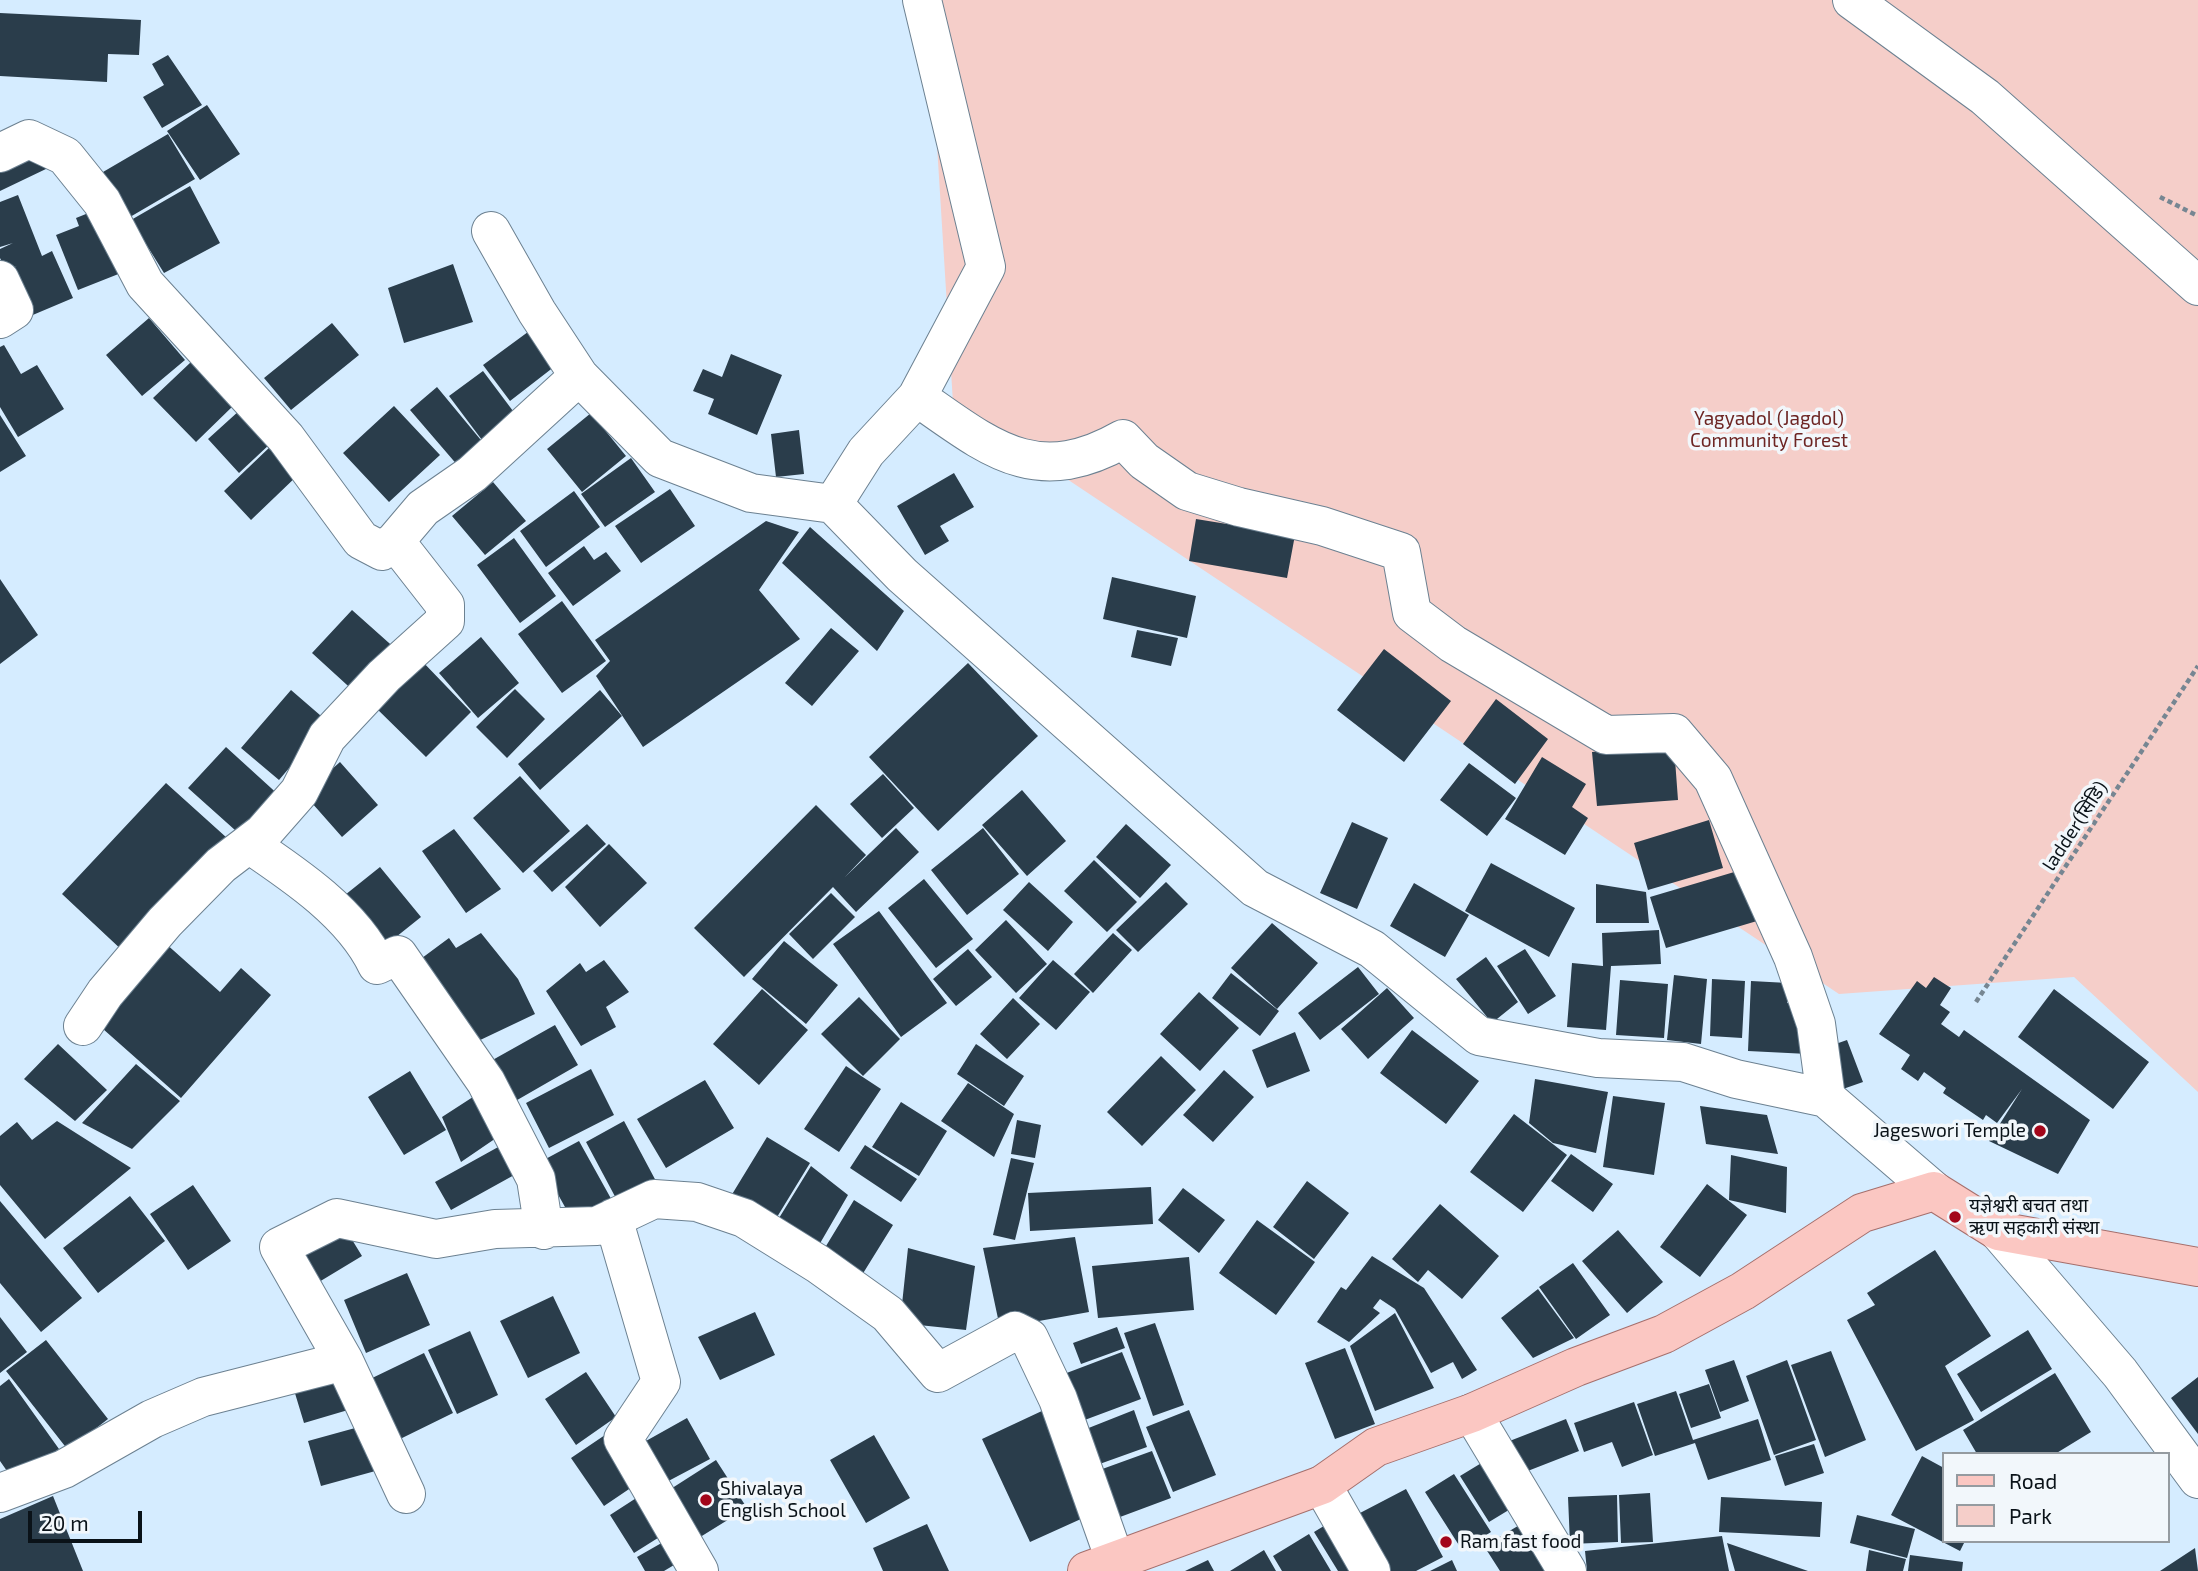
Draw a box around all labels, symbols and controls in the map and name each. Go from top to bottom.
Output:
park label: Yagyadol (Jagdol) Community Forest [1690,408,1848,452]
street label: ladder(सिंडि) [2038,777,2112,875]
place label: Jageswori Temple [1873,1120,2026,1142]
marker: Jageswori Temple [2032,1123,2048,1139]
place label: यज्ञेश्वरी बचत तथा ऋण सहकारी संस्था [1969,1195,2099,1239]
marker: यज्ञेश्वरी बचत तथा ऋण सहकारी संस्था [1947,1209,1963,1225]
legend [1942,1452,2170,1543]
text: Road [2009,1468,2057,1493]
place label: Shivalaya English School [720,1478,846,1522]
marker: Shivalaya English School [698,1492,714,1508]
scale bar [32,1498,145,1542]
text: Park [2009,1503,2052,1528]
text: 20 m [41,1510,89,1535]
place label: Ram fast food [1460,1531,1581,1553]
marker: Ram fast food [1438,1534,1454,1550]

